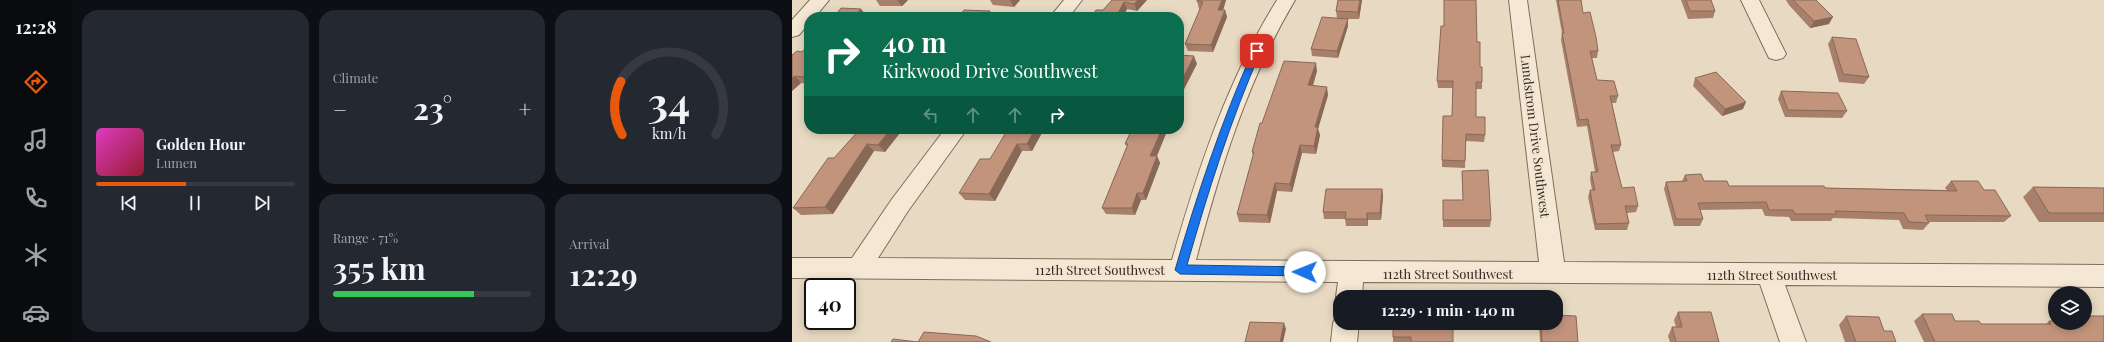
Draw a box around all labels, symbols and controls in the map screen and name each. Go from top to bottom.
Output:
text: 12:28 [15,15,57,39]
text: 40 m [882,23,947,60]
icon: right [816,28,868,80]
pin [1240,34,1274,68]
icon: arrive [1246,40,1268,62]
street label: Lundstrom Drive Southwest [1518,54,1554,219]
text: Kirkwood Drive Southwest [882,59,1098,83]
icon: directions [22,68,50,96]
text: Climate [333,69,378,86]
text: 34 [648,73,690,128]
text: 23° [413,88,452,128]
text: − [333,94,347,124]
text: + [518,94,531,124]
icon: left [920,104,942,126]
icon: ahead [962,104,984,126]
icon: ahead [1004,104,1026,126]
icon: right [1046,104,1068,126]
text: km/h [652,124,686,143]
icon: music [22,126,50,154]
text: Golden Hour [156,134,245,154]
text: Lumen [156,154,197,171]
icon: phone [22,184,50,212]
icon: previous [118,192,140,214]
icon: pause [184,192,206,214]
icon: next [251,192,273,214]
text: Range · 71% [333,229,398,246]
text: Arrival [569,235,609,252]
icon: climate [22,241,50,269]
text: 355 km [333,248,426,288]
position arrow [1284,251,1326,293]
text: 12:29 [569,254,638,294]
street label: 112th Street Southwest [1035,261,1165,278]
street label: 112th Street Southwest [1383,265,1513,282]
street label: 112th Street Southwest [1707,266,1837,283]
speed limit sign: 40 [804,278,856,330]
map controls [2048,286,2092,330]
button: layers [2048,286,2092,330]
icon: car [22,299,50,327]
text: 12:29 · 1 min · 140 m [1381,300,1515,320]

